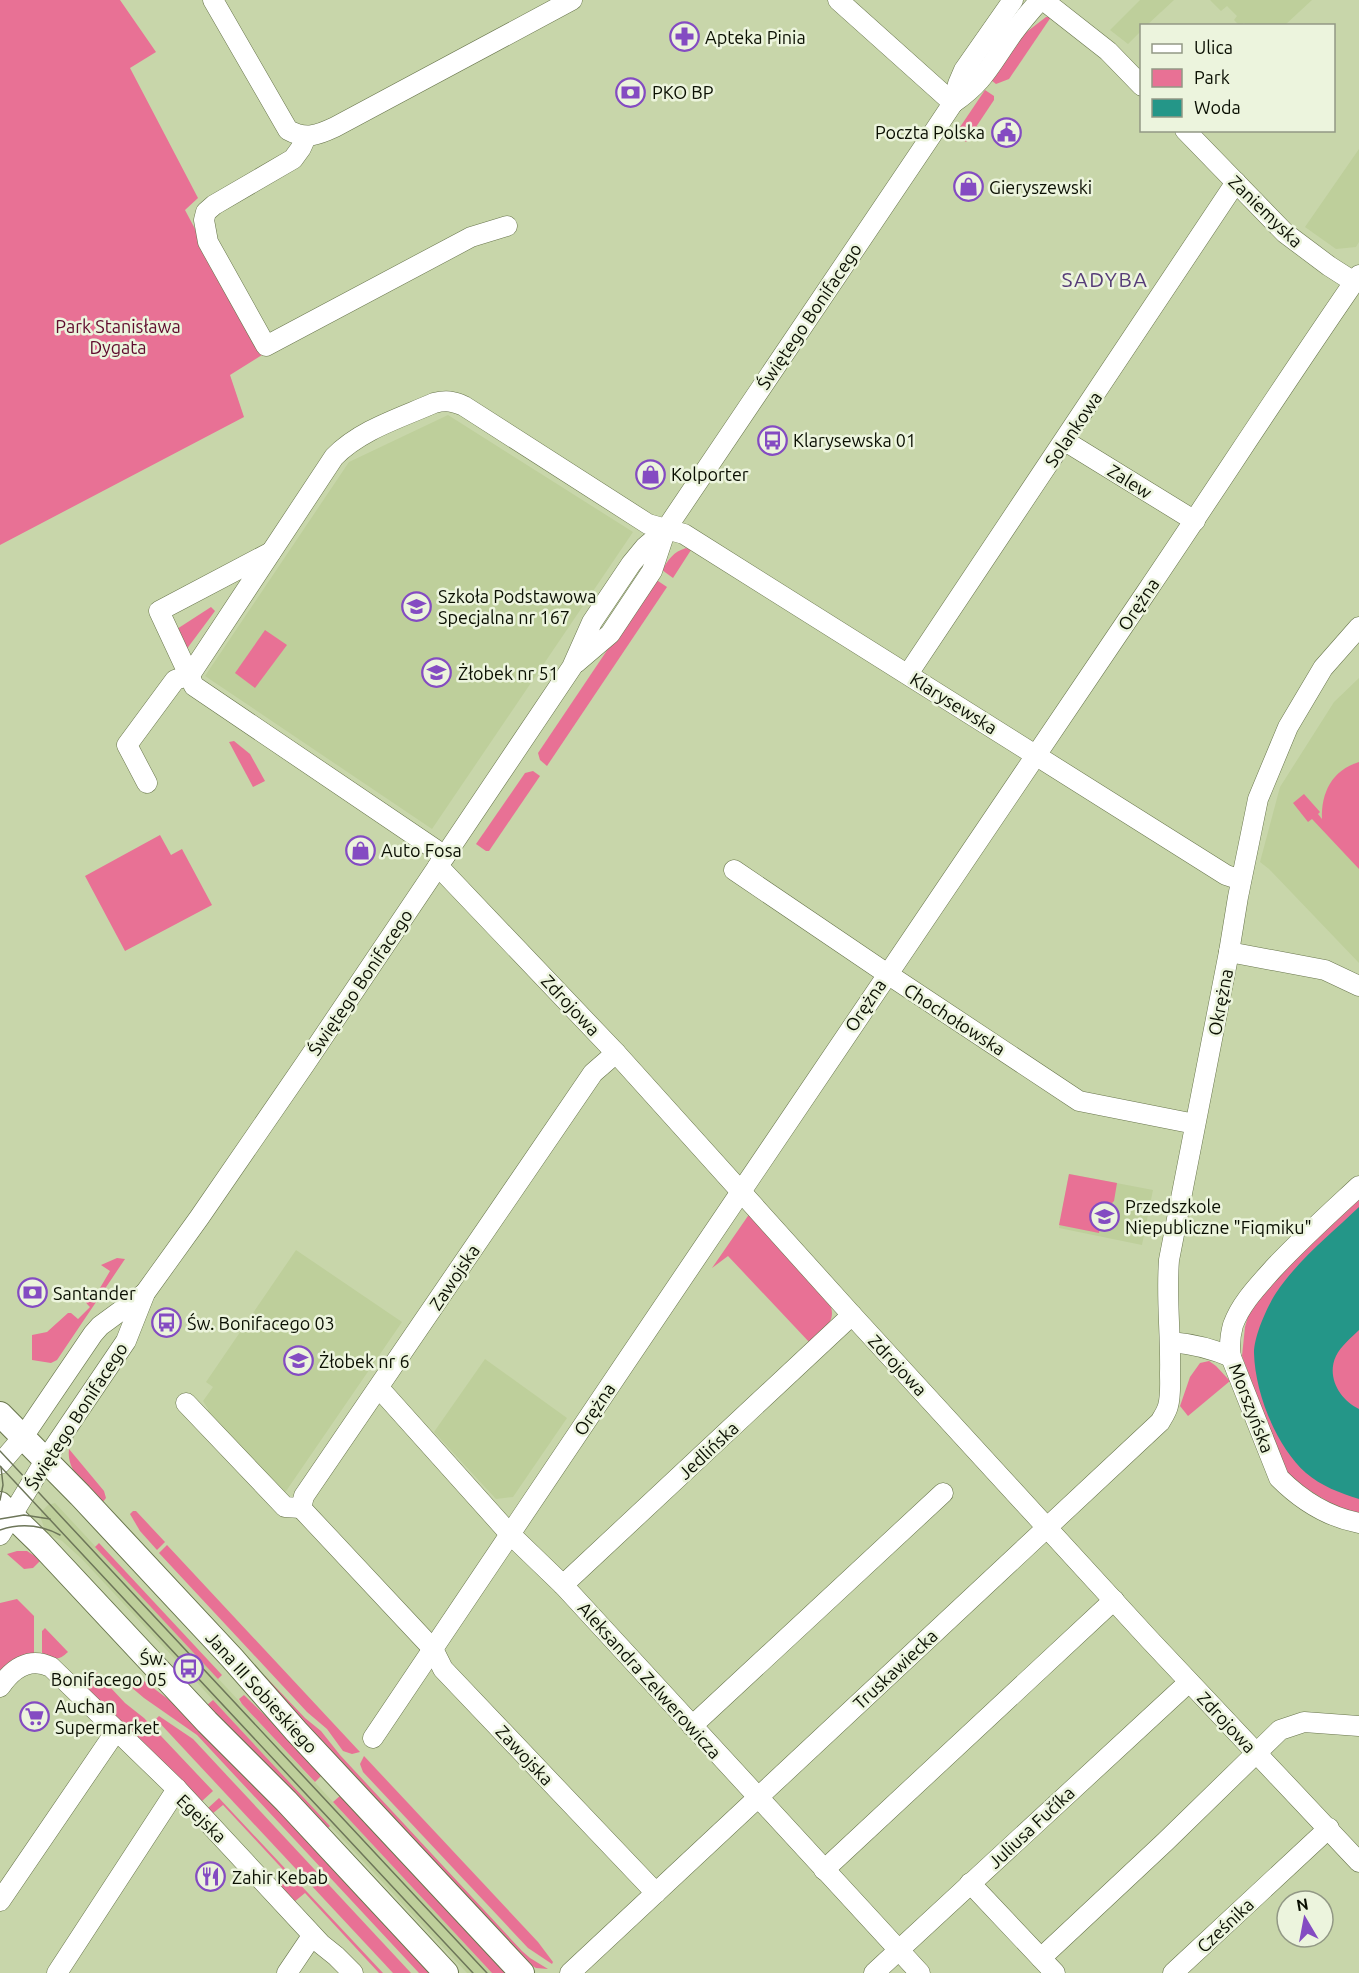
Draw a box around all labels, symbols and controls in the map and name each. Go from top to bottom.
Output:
pharmacy icon: Apteka Pinia [668,21,700,53]
legend [1140,24,1335,132]
place label: Apteka Pinia [705,27,806,47]
text: Ulica [1194,37,1233,57]
text: Park [1194,67,1230,87]
bank icon: PKO BP [615,76,647,108]
place label: PKO BP [652,82,714,102]
text: Woda [1194,97,1241,117]
public building icon: Poczta Polska [990,116,1022,148]
place label: Poczta Polska [875,122,985,142]
shop icon: Gieryszewski [952,171,984,203]
street label: Zaniemyska [1225,171,1307,251]
place label: Gieryszewski [989,177,1092,197]
street label: Świętego Bonifacego [752,239,865,393]
district label: SADYBA [1062,267,1148,291]
park label: Park Stanisława Dygata [55,316,181,357]
street label: Solankowa [1040,387,1106,471]
bus stop icon: Klarysewska 01 [756,424,788,456]
place label: Klarysewska 01 [793,430,916,450]
shop icon: Kolporter [634,458,666,490]
street label: Zalew [1104,460,1156,502]
place label: Kolporter [671,464,749,484]
street label: Orężna [1113,574,1163,634]
place label: Szkoła Podstawowa Specjalna nr 167 [438,586,597,627]
school or university icon: Szkoła Podstawowa Specjalna nr 167 [401,590,433,622]
school or university icon: Żłobek nr 51 [421,657,453,689]
place label: Żłobek nr 51 [458,663,559,683]
street label: Klarysewska [907,668,1001,738]
shop icon: Auto Fosa [344,834,376,866]
place label: Auto Fosa [381,840,462,860]
street label: Świętego Bonifacego [303,905,416,1059]
street label: Okrężna [1204,967,1236,1037]
street label: Zdrojowa [538,970,604,1040]
street label: Orężna [840,975,890,1035]
street label: Chochołowska [901,979,1009,1059]
place label: Przedszkole Niepubliczne "Fiqmiku" [1125,1196,1312,1237]
school or university icon: Przedszkole Niepubliczne "Fiqmiku" [1088,1200,1120,1232]
street label: Zawojska [425,1241,483,1313]
bank icon: Santander [16,1277,48,1309]
place label: Santander [53,1283,136,1303]
bus stop icon: Św. Bonifacego 03 [150,1307,182,1339]
place label: Św. Bonifacego 03 [187,1312,335,1333]
street label: Zdrojowa [865,1330,931,1400]
street label: Świętego Bonifacego [20,1338,131,1493]
school or university icon: Żłobek nr 6 [282,1345,314,1377]
place label: Żłobek nr 6 [319,1351,410,1371]
street label: Morszyńska [1226,1360,1278,1456]
street label: Orężna [569,1379,619,1439]
street label: Jedlińska [674,1417,742,1483]
street label: Aleksandra Zelwerowicza [574,1598,726,1762]
street label: Truskawiecka [849,1625,941,1713]
street label: Jana III Sobieskiego [202,1627,322,1757]
place label: Św. Bonifacego 05 [51,1647,167,1689]
bus stop icon: Św. Bonifacego 05 [172,1652,204,1684]
street label: Zdrojowa [1194,1687,1260,1757]
place label: Auchan Supermarket [55,1696,159,1737]
supermarket icon: Auchan Supermarket [18,1700,50,1732]
street label: Zawojska [492,1721,558,1789]
street label: Juliusa Fučíka [984,1782,1078,1872]
street label: Egejska [173,1790,231,1846]
restaurant icon: Zahir Kebab [195,1861,227,1893]
place label: Zahir Kebab [232,1867,328,1887]
north arrow [1275,1889,1335,1949]
street label: Cześnika [1193,1894,1257,1956]
text: N [1295,1894,1310,1914]

